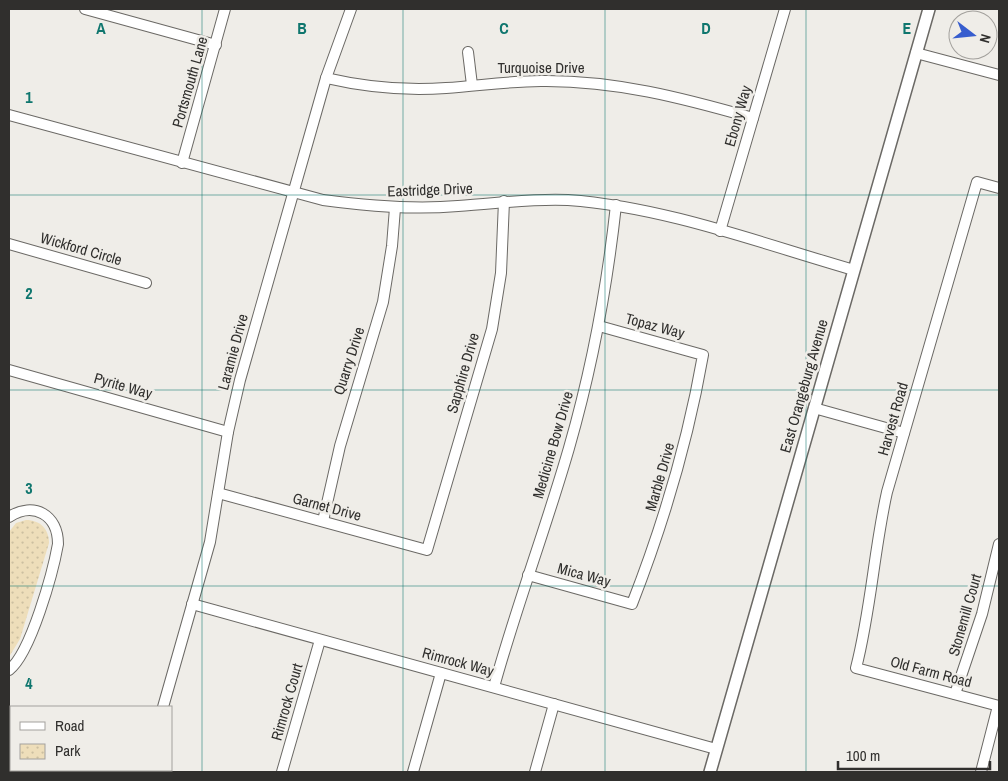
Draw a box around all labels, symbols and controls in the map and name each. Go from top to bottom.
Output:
north arrow [948,10,998,60]
text: A [96,17,106,39]
text: B [297,17,307,39]
text: C [499,17,509,39]
text: D [701,17,711,39]
text: E [903,17,912,39]
text: N [976,32,995,45]
street label: Portsmouth Lane [167,34,213,130]
street label: Turquoise Drive [497,57,585,78]
street label: Ebony Way [719,82,756,149]
text: 1 [25,86,33,108]
street label: Eastridge Drive [387,178,473,201]
street label: Wickford Circle [38,227,125,270]
text: 2 [25,282,33,304]
street label: Topaz Way [623,308,688,344]
street label: Laramie Drive [212,311,253,392]
street label: East Orangeburg Avenue [774,317,833,455]
street label: Quarry Drive [328,324,369,398]
street label: Sapphire Drive [441,330,484,416]
street label: Pyrite Way [92,367,156,404]
street label: Harvest Road [872,380,913,458]
street label: Medicine Bow Drive [527,389,578,501]
street label: Marble Drive [640,440,679,514]
text: 3 [25,477,33,499]
street label: Garnet Drive [290,487,364,526]
street label: Mica Way [555,557,614,592]
street label: Stonemill Court [943,571,986,658]
street label: Rimrock Way [420,642,497,681]
street label: Old Farm Road [888,651,974,692]
street label: Rimrock Court [265,660,308,743]
text: 4 [25,672,33,694]
legend [10,706,172,771]
text: Road [55,715,84,736]
scale bar [838,738,990,770]
text: Park [55,740,81,761]
text: 100 m [846,745,880,766]

